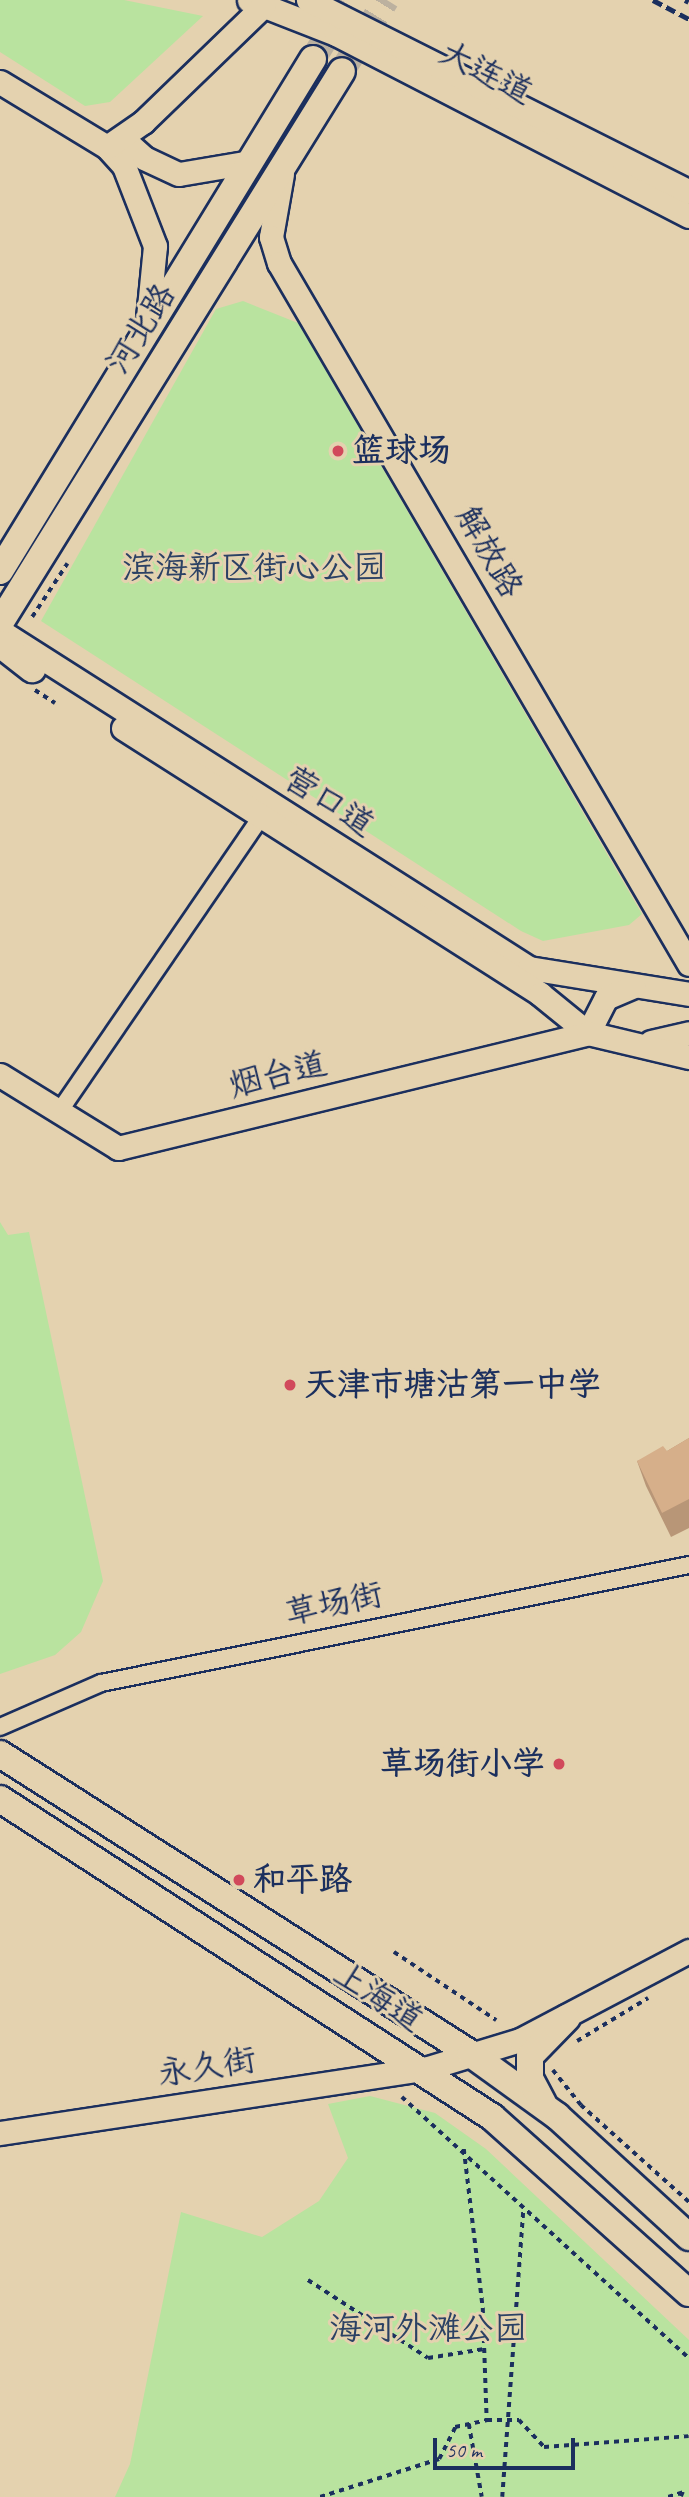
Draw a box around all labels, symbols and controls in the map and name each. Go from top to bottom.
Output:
street label: 大连道 [433,33,539,113]
street label: 河北路 [98,277,184,381]
place label: 篮球场 [352,431,451,471]
marker: 篮球场 [330,443,346,459]
street label: 解放路 [447,499,531,605]
park label: 滨海新区街心公园 [122,548,386,588]
street label: 营口道 [277,758,381,846]
street label: 烟台道 [225,1044,331,1106]
place label: 天津市塘沽第一中学 [304,1365,601,1405]
marker: 天津市塘沽第一中学 [282,1377,298,1393]
street label: 草场街 [281,1574,387,1634]
place label: 草场街小学 [380,1744,545,1784]
marker: 草场街小学 [551,1756,567,1772]
place label: 和平路 [253,1860,352,1900]
marker: 和平路 [231,1872,247,1888]
street label: 上海道 [326,1953,430,2041]
street label: 永久街 [155,2040,259,2094]
park label: 海河外滩公园 [329,2309,527,2349]
scale bar [437,2424,579,2468]
text: 50 m [446,2437,482,2463]

